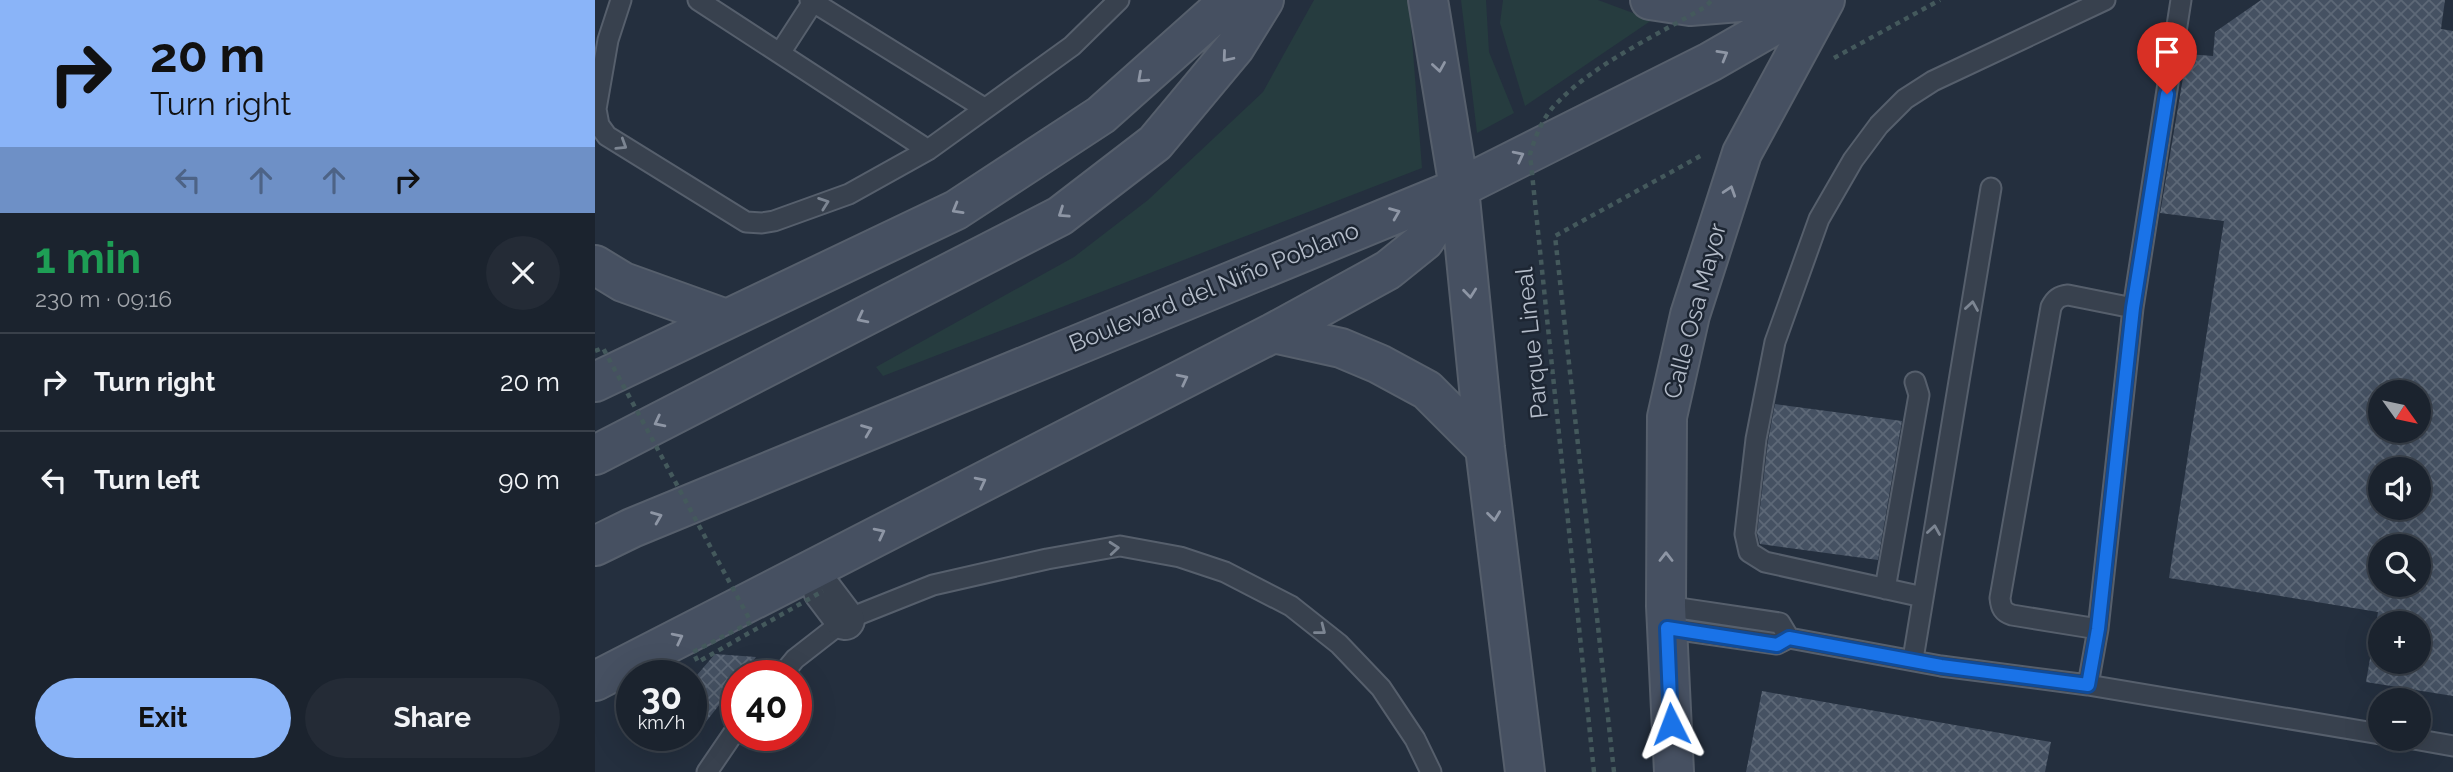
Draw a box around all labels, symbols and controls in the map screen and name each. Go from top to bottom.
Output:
pin [2137,22,2197,94]
text: 20 m [150,26,265,83]
icon: right [35,28,126,119]
icon: arrive [2148,33,2186,71]
one-way arrow [1223,49,1235,62]
one-way arrow [1716,50,1728,63]
one-way arrow [1431,62,1446,73]
one-way arrow [1138,70,1151,82]
text: Turn right [150,85,291,122]
one-way arrow [615,136,628,149]
one-way arrow [1512,150,1524,164]
icon: left [169,161,207,199]
icon: ahead [242,161,280,199]
icon: ahead [315,161,353,199]
icon: right [388,161,426,199]
one-way arrow [1721,186,1736,198]
one-way arrow [818,197,830,211]
one-way arrow [952,201,964,214]
one-way arrow [1058,205,1071,217]
one-way arrow [1388,207,1400,221]
street label: Boulevard del Niño Poblano [1065,215,1363,358]
street label: Calle Osa Mayor [1657,219,1732,402]
text: 1 min [35,234,141,283]
button: close [486,236,560,310]
street label: Parque Lineal [1509,265,1554,420]
text: 230 m · 09:16 [35,285,172,312]
one-way arrow [1462,287,1477,299]
one-way arrow [1964,300,1979,312]
one-way arrow [856,310,869,324]
icon: right [35,363,73,401]
text: Turn right [94,367,215,397]
text: 20 m [500,367,560,397]
one-way arrow [1176,373,1189,387]
north arrow [2368,380,2431,443]
map controls [2368,380,2431,751]
one-way arrow [654,414,666,428]
one-way arrow [861,425,873,439]
button: sound [2368,457,2431,520]
icon: left [35,461,73,499]
text: Turn left [94,465,200,495]
text: 90 m [498,465,560,495]
one-way arrow [974,476,986,490]
one-way arrow [1486,510,1501,522]
one-way arrow [650,512,662,526]
one-way arrow [1926,524,1941,536]
one-way arrow [872,528,885,542]
button: search [2368,534,2431,597]
one-way arrow [1109,541,1120,556]
one-way arrow [1658,551,1674,562]
button: + [2368,611,2431,674]
one-way arrow [1314,621,1326,634]
one-way arrow [670,632,683,646]
speed limit sign: 40 [721,660,812,751]
text: 30 [641,676,682,717]
button: Exit [35,678,291,758]
button: Share [305,678,560,758]
position arrow [1634,687,1708,761]
button: − [2368,688,2431,751]
text: km/h [638,712,685,733]

